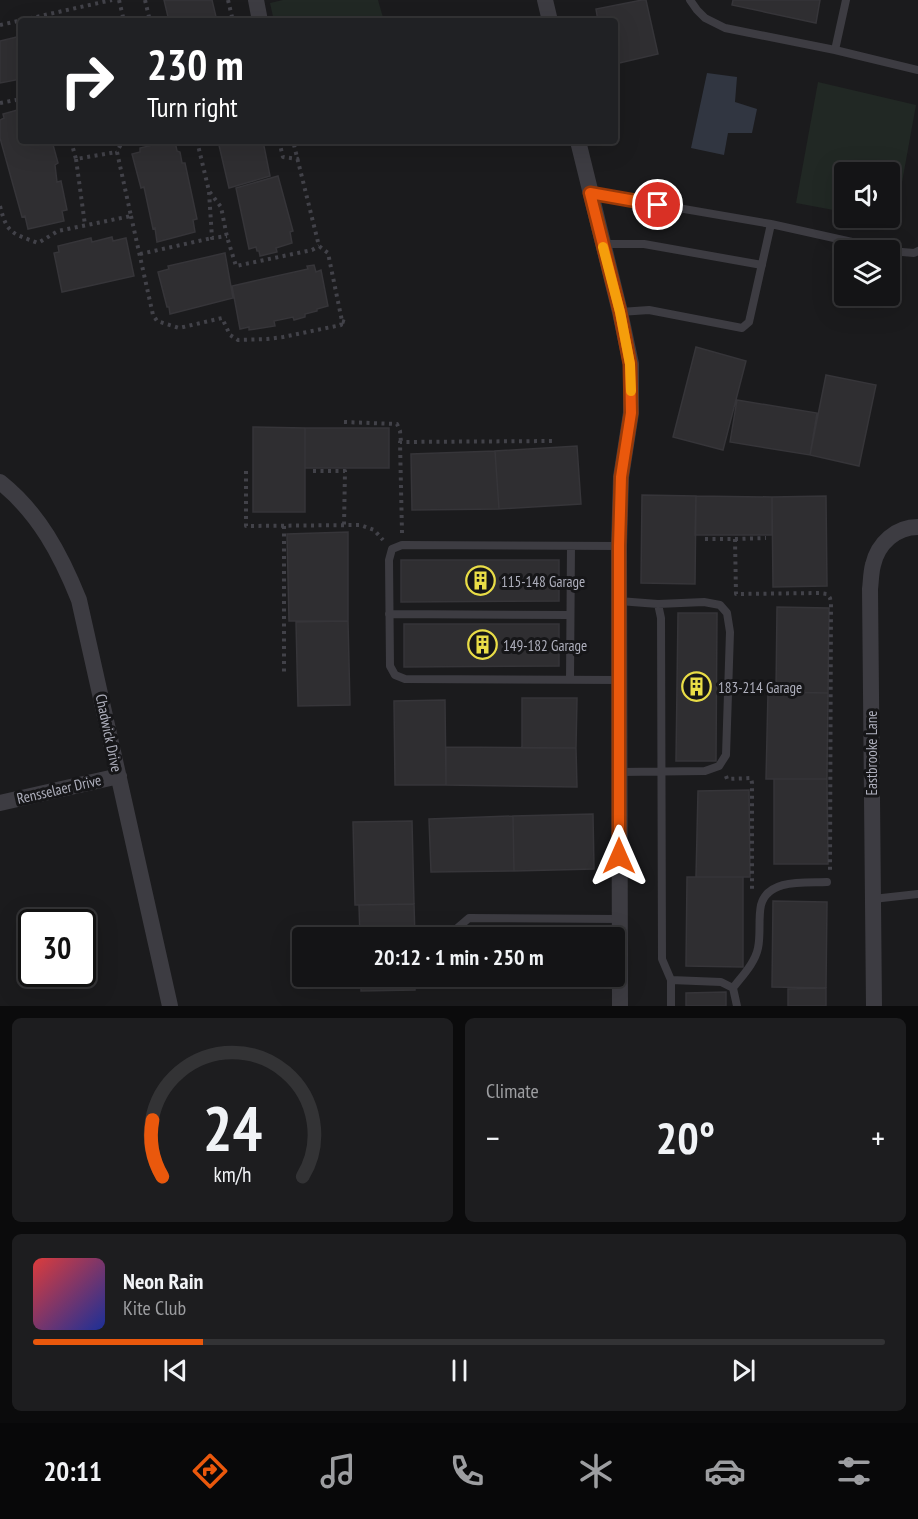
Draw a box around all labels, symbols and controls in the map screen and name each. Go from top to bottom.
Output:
text: 230 m [147,37,244,92]
icon: right [48,42,126,120]
text: Turn right [147,90,238,124]
map controls [834,162,900,306]
button: sound [834,162,900,228]
pin [632,179,683,230]
icon: arrive [641,188,674,221]
button: layers [834,240,900,306]
building icon: 115-148 Garage [464,565,496,597]
place label: 115-148 Garage [501,572,585,591]
building icon: 149-182 Garage [466,629,498,661]
place label: 149-182 Garage [503,636,587,655]
building icon: 183-214 Garage [681,671,713,703]
place label: 183-214 Garage [718,678,802,697]
street label: Chadwick Drive [91,692,127,774]
street label: Eastbrooke Lane [862,710,881,796]
street label: Rensselaer Drive [15,770,103,808]
position arrow [587,824,651,888]
speed limit sign: 30 [18,909,96,987]
text: 20:12 · 1 min · 250 m [373,943,544,971]
text: Climate [486,1078,539,1104]
text: 24 [203,1087,262,1168]
text: 20° [656,1108,715,1166]
text: − [486,1116,500,1159]
text: + [871,1116,885,1159]
text: km/h [213,1160,252,1188]
text: Neon Rain [123,1267,203,1295]
text: Kite Club [123,1295,186,1321]
icon: previous [159,1354,192,1387]
icon: pause [443,1354,476,1387]
icon: next [727,1354,760,1387]
icon: directions [189,1450,231,1492]
icon: music [317,1450,359,1492]
icon: phone [446,1450,488,1492]
icon: climate [575,1450,617,1492]
icon: car [704,1450,746,1492]
icon: filters [833,1450,875,1492]
text: 20:11 [43,1454,102,1488]

